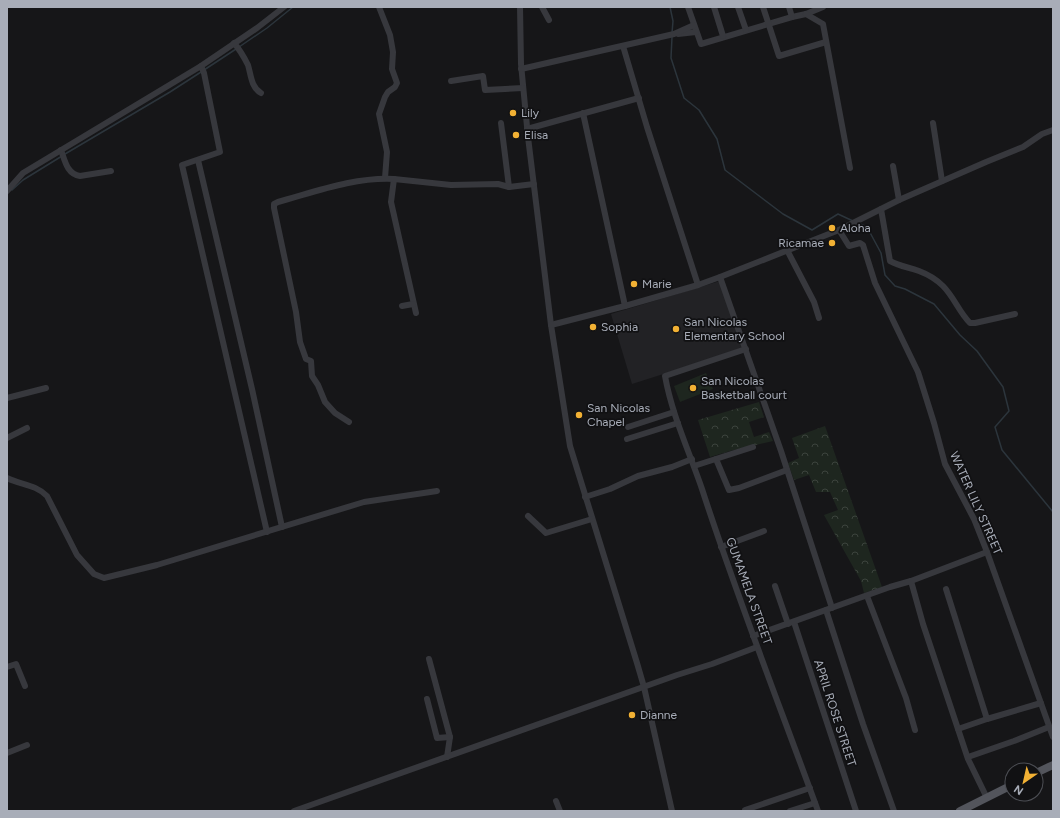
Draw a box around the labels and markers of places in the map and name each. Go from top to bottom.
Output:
place label: Lily [521,106,540,120]
marker: Lily [508,108,518,118]
place label: Elisa [524,128,548,142]
marker: Elisa [511,130,521,140]
place label: Aloha [840,221,871,235]
marker: Aloha [827,223,837,233]
place label: Ricamae [778,236,824,250]
marker: Ricamae [827,238,837,248]
place label: Marie [642,277,672,291]
marker: Marie [629,279,639,289]
place label: San Nicolas Elementary School [684,315,785,343]
place label: Sophia [601,320,638,334]
marker: Sophia [588,322,598,332]
marker: San Nicolas Elementary School [671,324,681,334]
place label: San Nicolas Basketball court [701,374,787,402]
marker: San Nicolas Basketball court [688,383,698,393]
place label: San Nicolas Chapel [587,401,650,429]
marker: San Nicolas Chapel [574,410,584,420]
place label: Dianne [640,708,678,722]
marker: Dianne [627,710,637,720]

